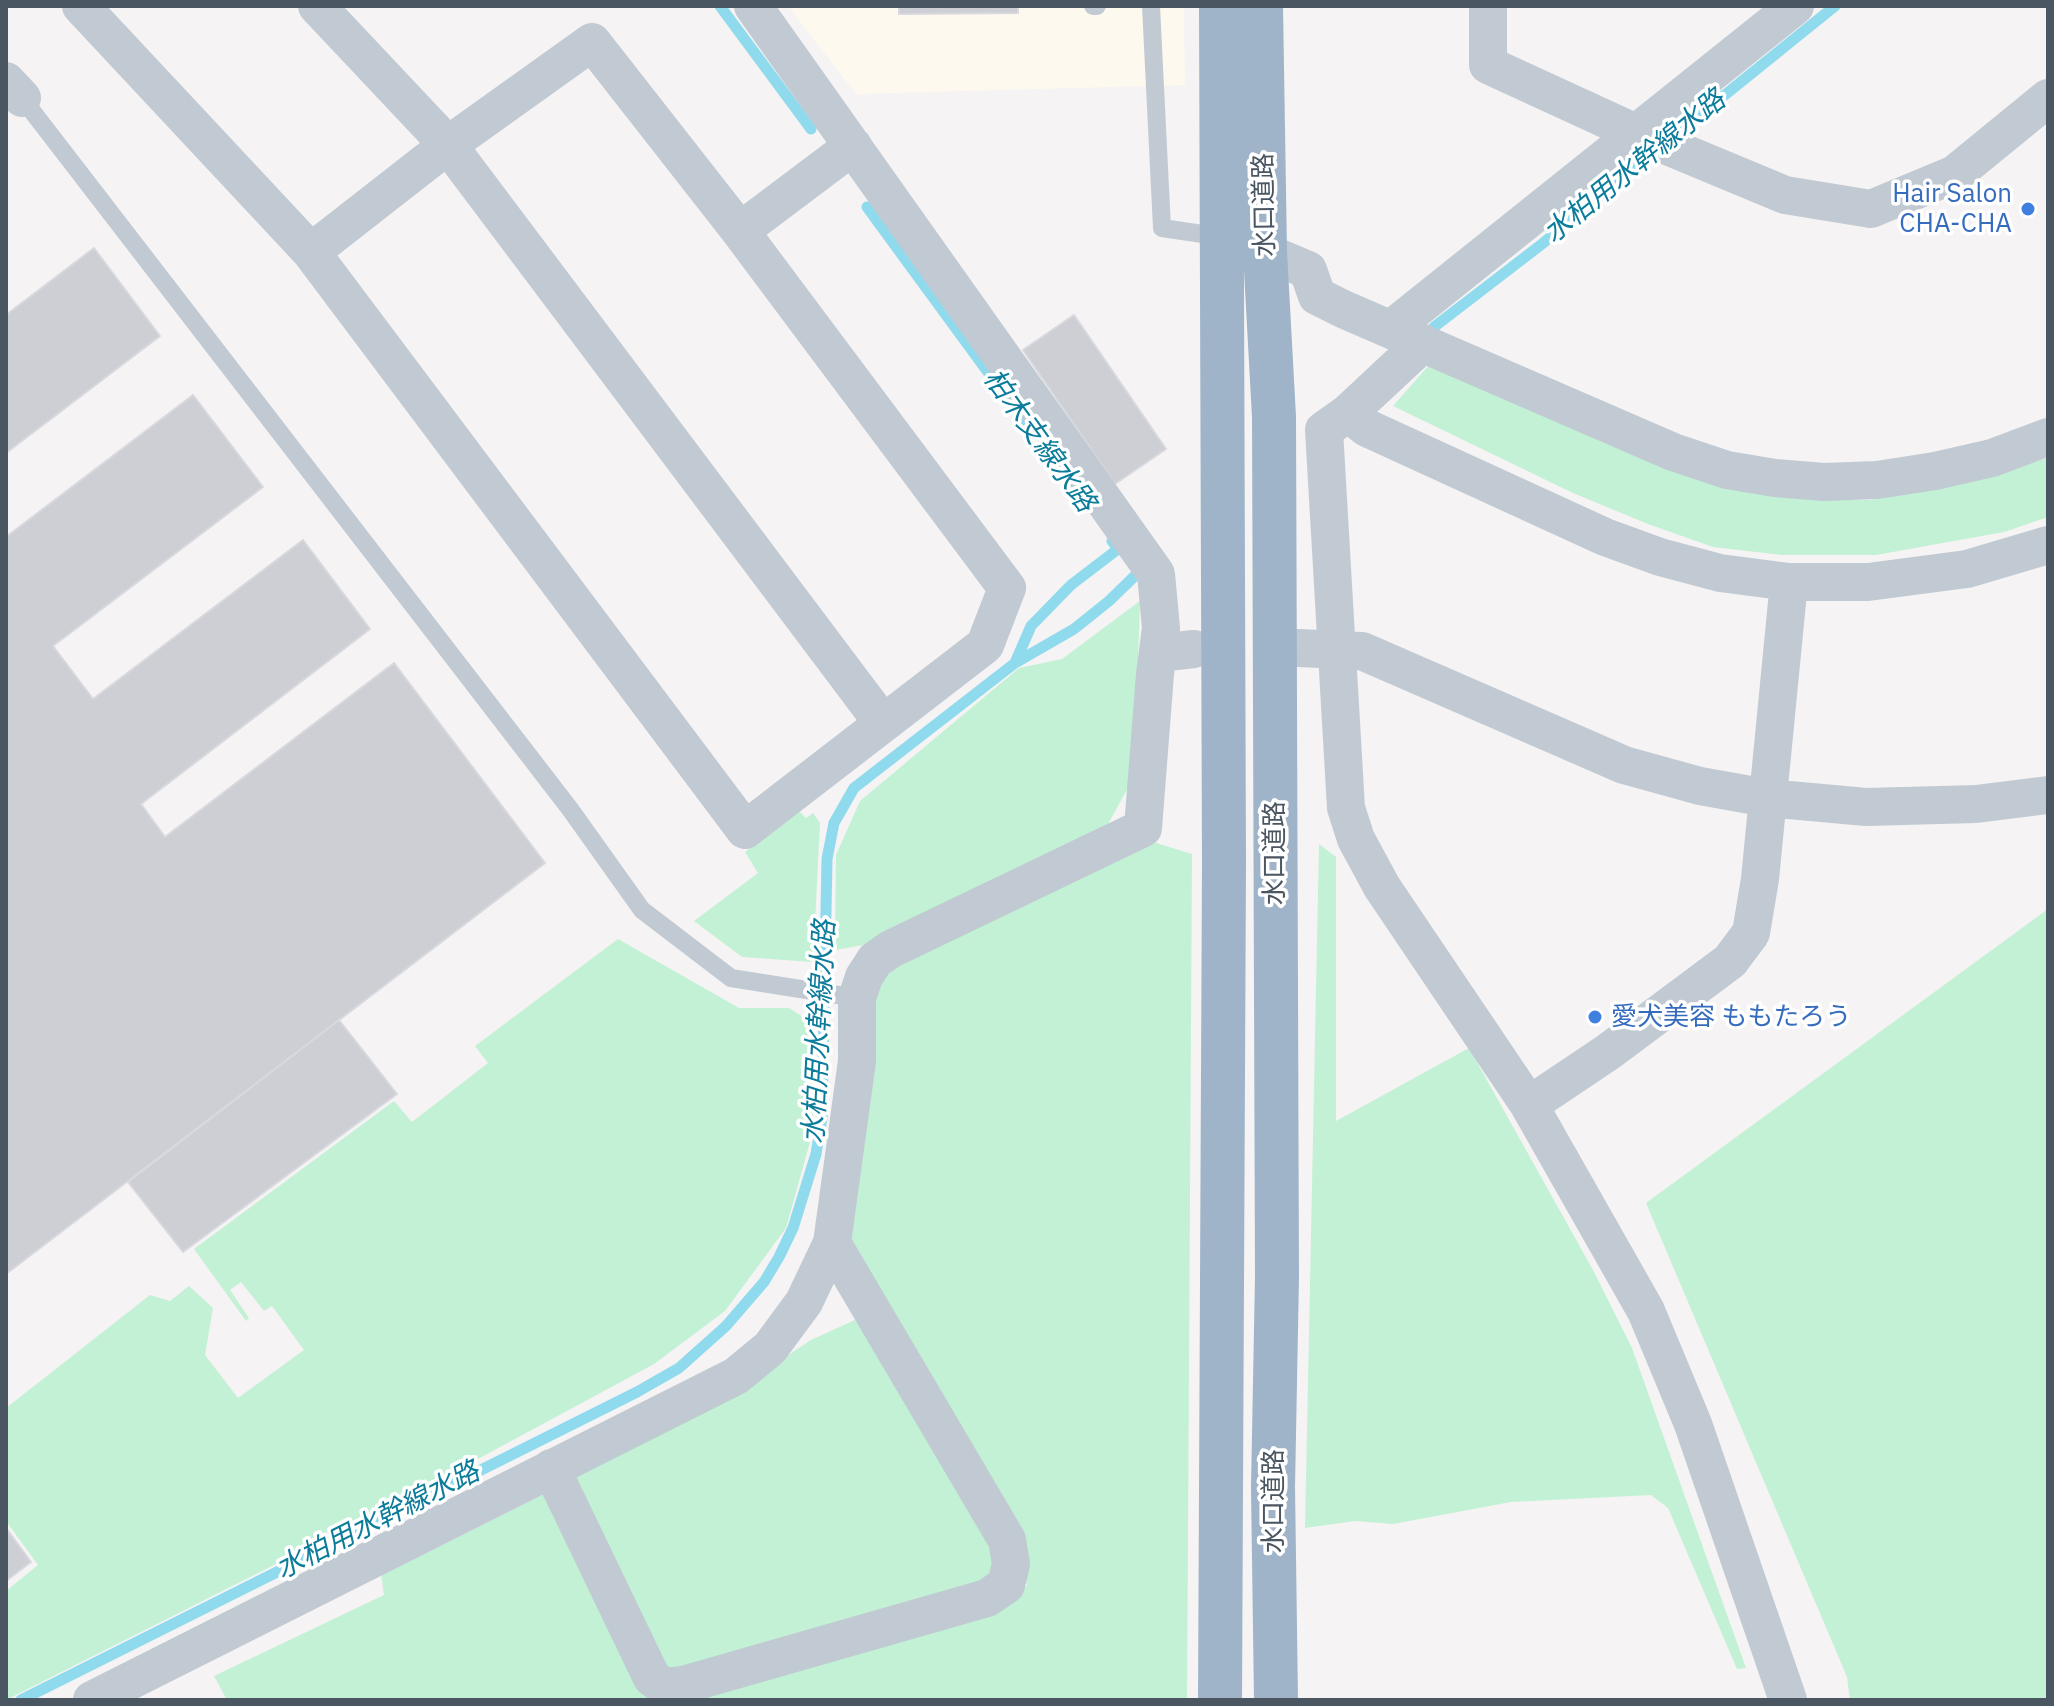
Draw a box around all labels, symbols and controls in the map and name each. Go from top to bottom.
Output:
water label: 水柏用水幹線水路 [1537,83,1733,251]
street label: 水口道路 [1248,153,1282,257]
place label: Hair Salon CHA-CHA [1892,178,2012,240]
marker: Hair Salon CHA-CHA [2019,200,2037,218]
water label: 柏木支線水路 [976,363,1102,519]
street label: 水口道路 [1259,801,1291,905]
water label: 水柏用水幹線水路 [797,919,843,1145]
place label: 愛犬美容 ももたろう [1611,1001,1851,1033]
marker: 愛犬美容 ももたろう [1586,1008,1604,1026]
street label: 水口道路 [1258,1449,1290,1553]
water label: 水柏用水幹線水路 [271,1455,485,1587]

